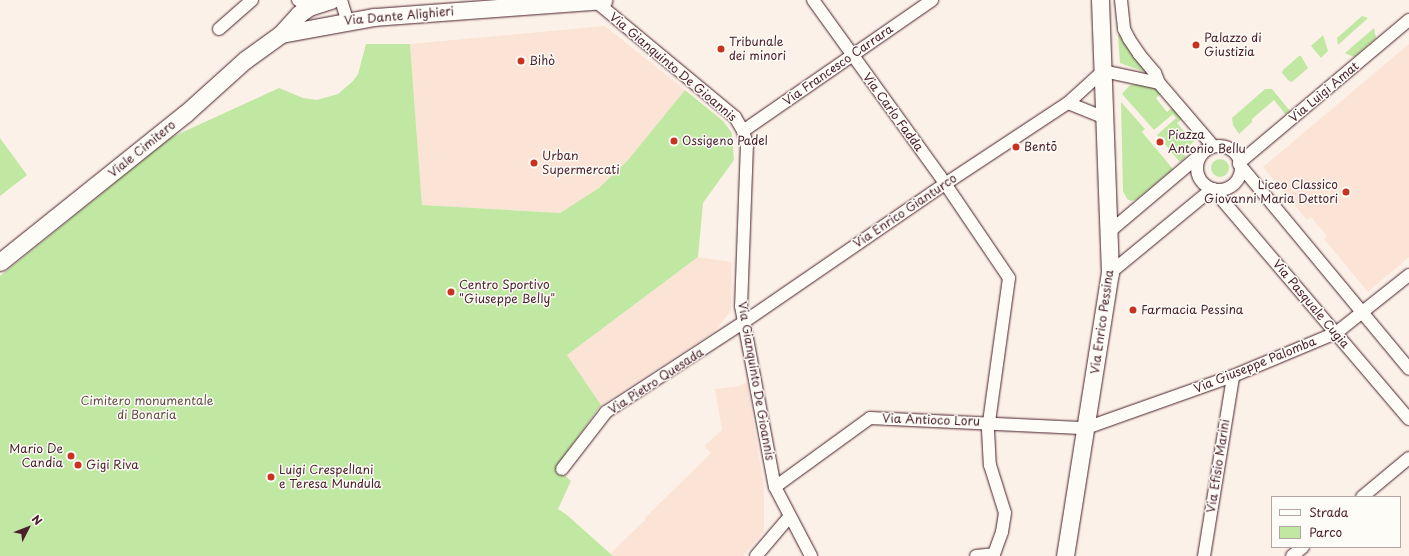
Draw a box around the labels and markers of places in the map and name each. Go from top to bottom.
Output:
place label: Palazzo di Giustizia [1204,31,1262,59]
place label: Tribunale dei minori [729,35,786,63]
marker: Palazzo di Giustizia [1191,40,1201,50]
marker: Tribunale dei minori [716,44,726,54]
place label: Bihò [529,54,555,68]
marker: Bihò [516,56,526,66]
place label: Piazza Antonio Bellu [1168,128,1246,156]
place label: Ossigeno Padel [682,134,767,148]
marker: Ossigeno Padel [669,136,679,146]
marker: Piazza Antonio Bellu [1155,137,1165,147]
place label: Bentō [1024,140,1057,154]
marker: Bentō [1011,142,1021,152]
place label: Urban Supermercati [542,149,620,177]
marker: Urban Supermercati [529,158,539,168]
place label: Liceo Classico Giovanni Maria Dettori [1203,178,1338,206]
marker: Liceo Classico Giovanni Maria Dettori [1341,187,1351,197]
place label: Centro Sportivo "Giuseppe Belly" [459,278,555,306]
marker: Centro Sportivo "Giuseppe Belly" [446,287,456,297]
place label: Farmacia Pessina [1141,303,1243,317]
marker: Farmacia Pessina [1128,305,1138,315]
place label: Mario De Candia [9,442,63,470]
marker: Mario De Candia [66,451,76,461]
place label: Gigi Riva [86,458,139,472]
marker: Gigi Riva [73,460,83,470]
place label: Luigi Crespellani e Teresa Mundula [279,463,381,491]
marker: Luigi Crespellani e Teresa Mundula [266,472,276,482]

